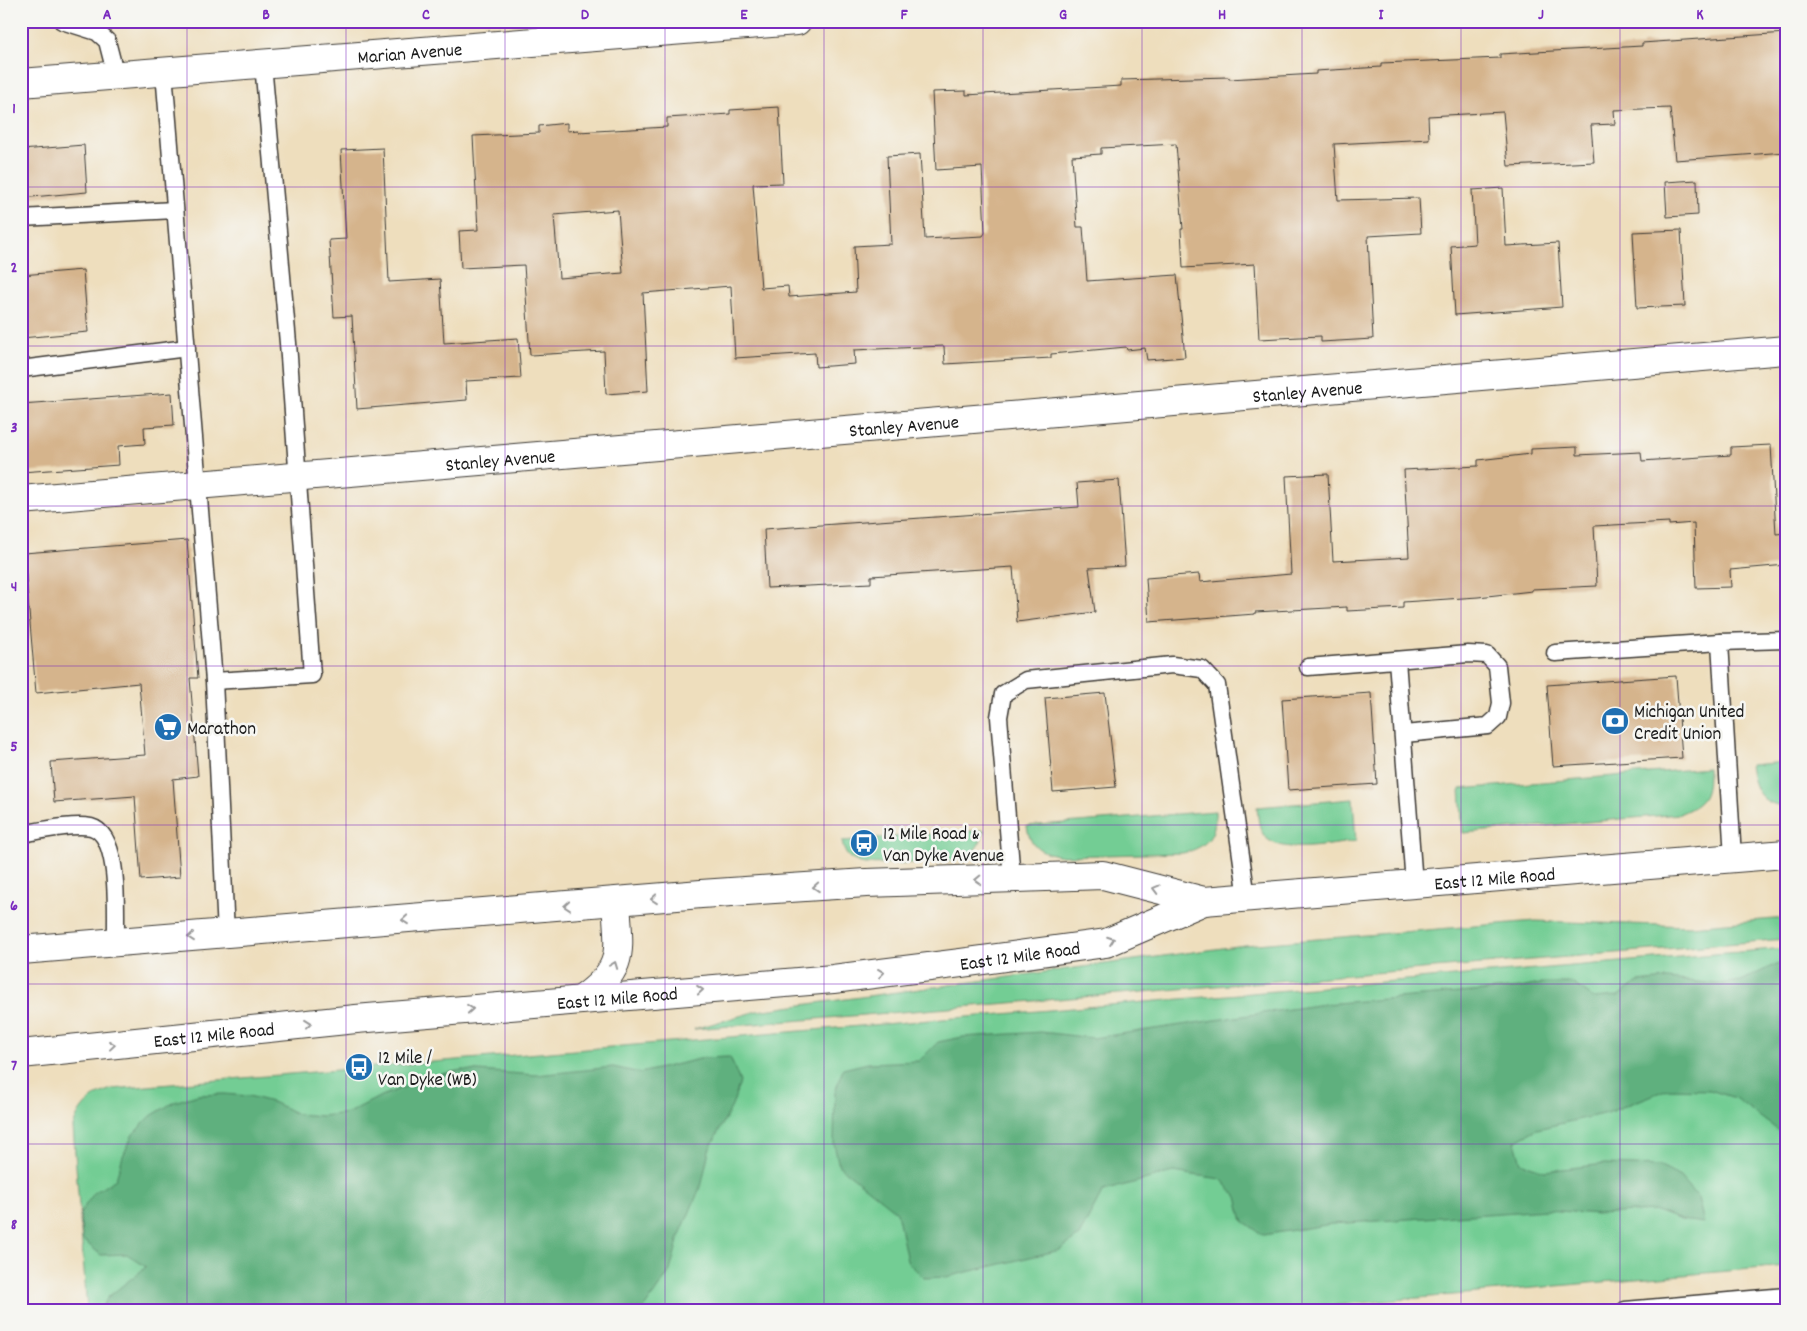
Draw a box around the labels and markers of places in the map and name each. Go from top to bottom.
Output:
place label: Michigan United Credit Union [1634,700,1745,749]
bank icon: Michigan United Credit Union [1600,706,1630,736]
supermarket icon: Marathon [153,712,183,742]
place label: Marathon [187,717,256,744]
place label: 12 Mile Road & Van Dyke Avenue [883,822,1004,871]
bus stop icon: 12 Mile Road & Van Dyke Avenue [849,828,879,858]
place label: 12 Mile / Van Dyke (WB) [378,1046,477,1095]
bus stop icon: 12 Mile / Van Dyke (WB) [344,1052,374,1082]

